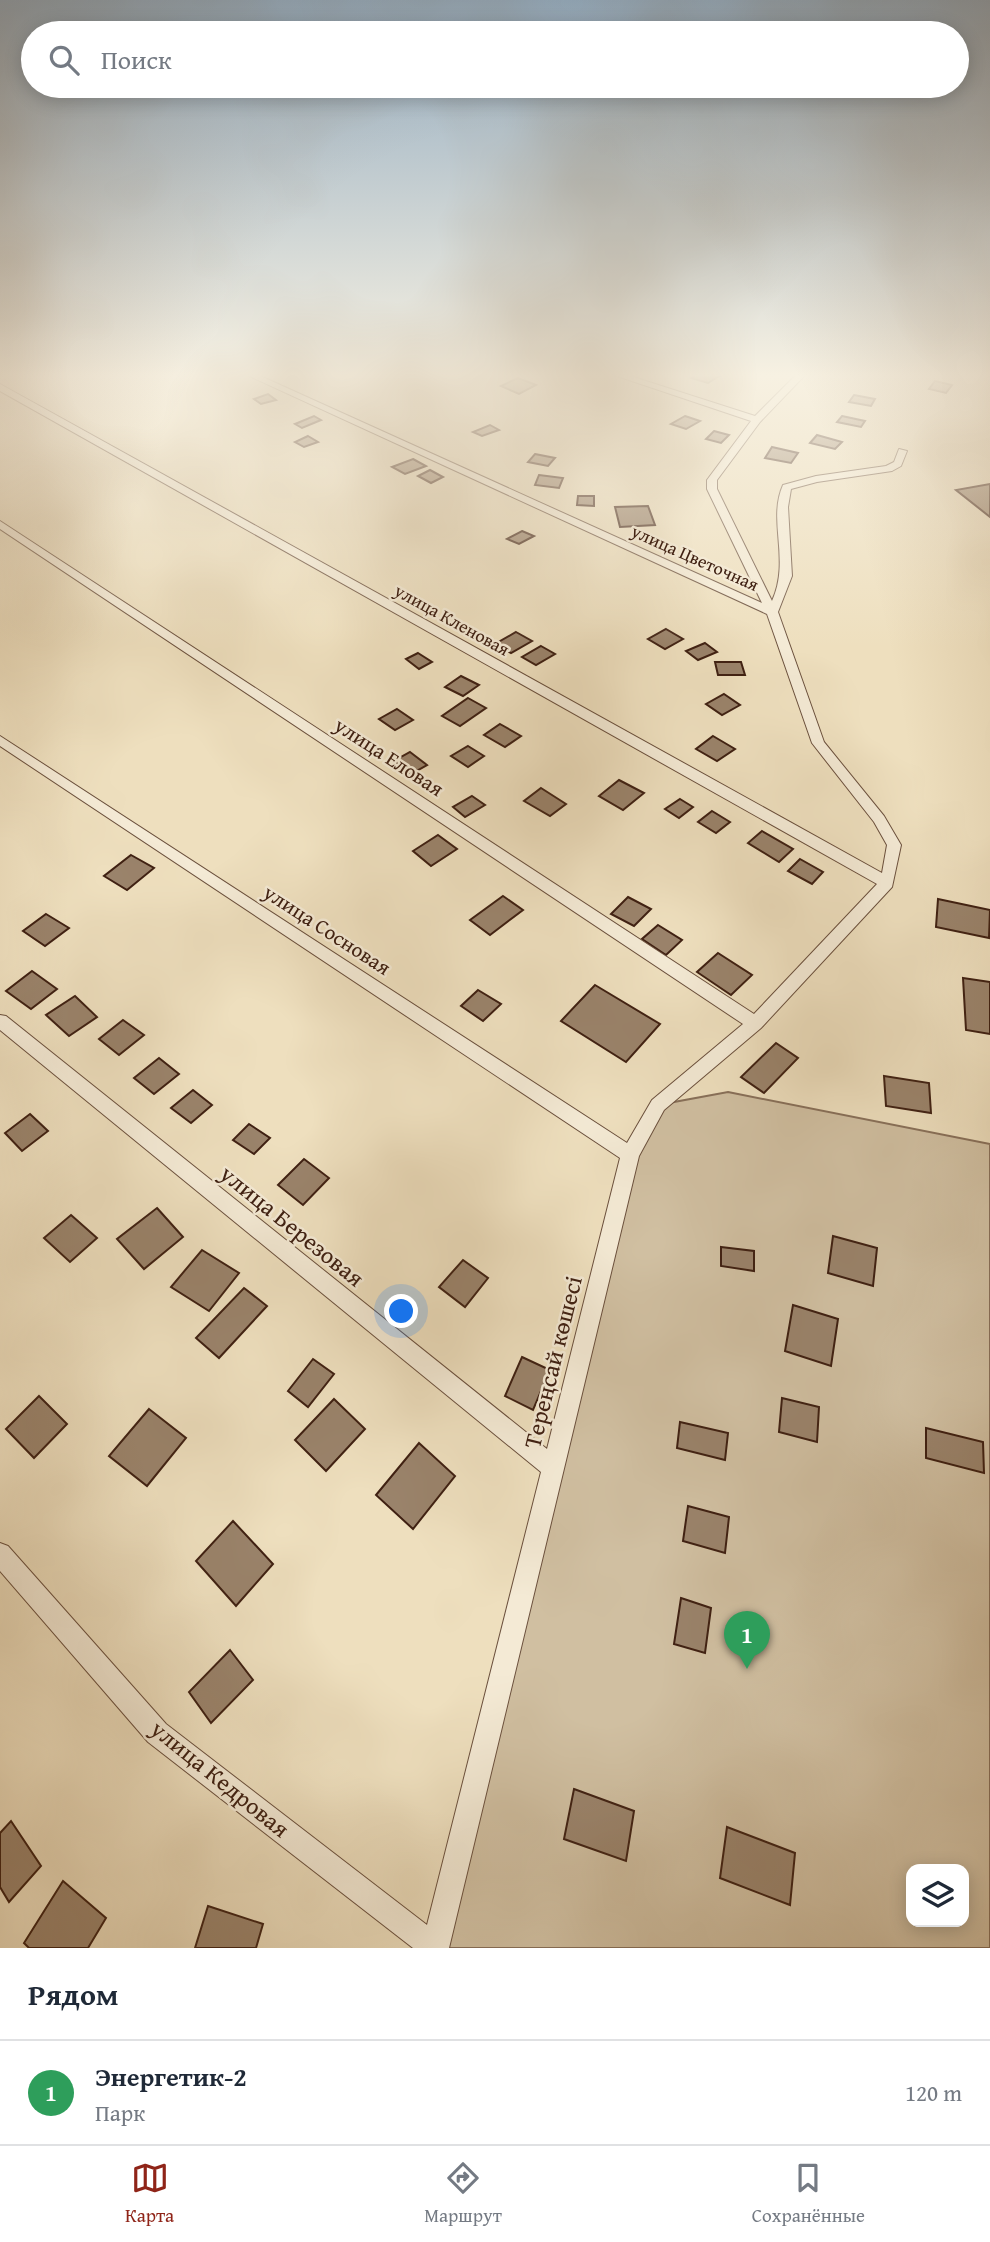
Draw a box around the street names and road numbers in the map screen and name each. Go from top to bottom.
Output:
street label: улица Цветочная [626,517,763,598]
street label: улица Кленовая [389,576,515,662]
street label: улица Еловая [328,709,450,804]
street label: улица Сосновая [257,876,397,983]
street label: улица Березовая [212,1156,372,1295]
street label: Тереңсай көшесі [514,1272,591,1452]
street label: улица Кедровая [143,1711,297,1846]

